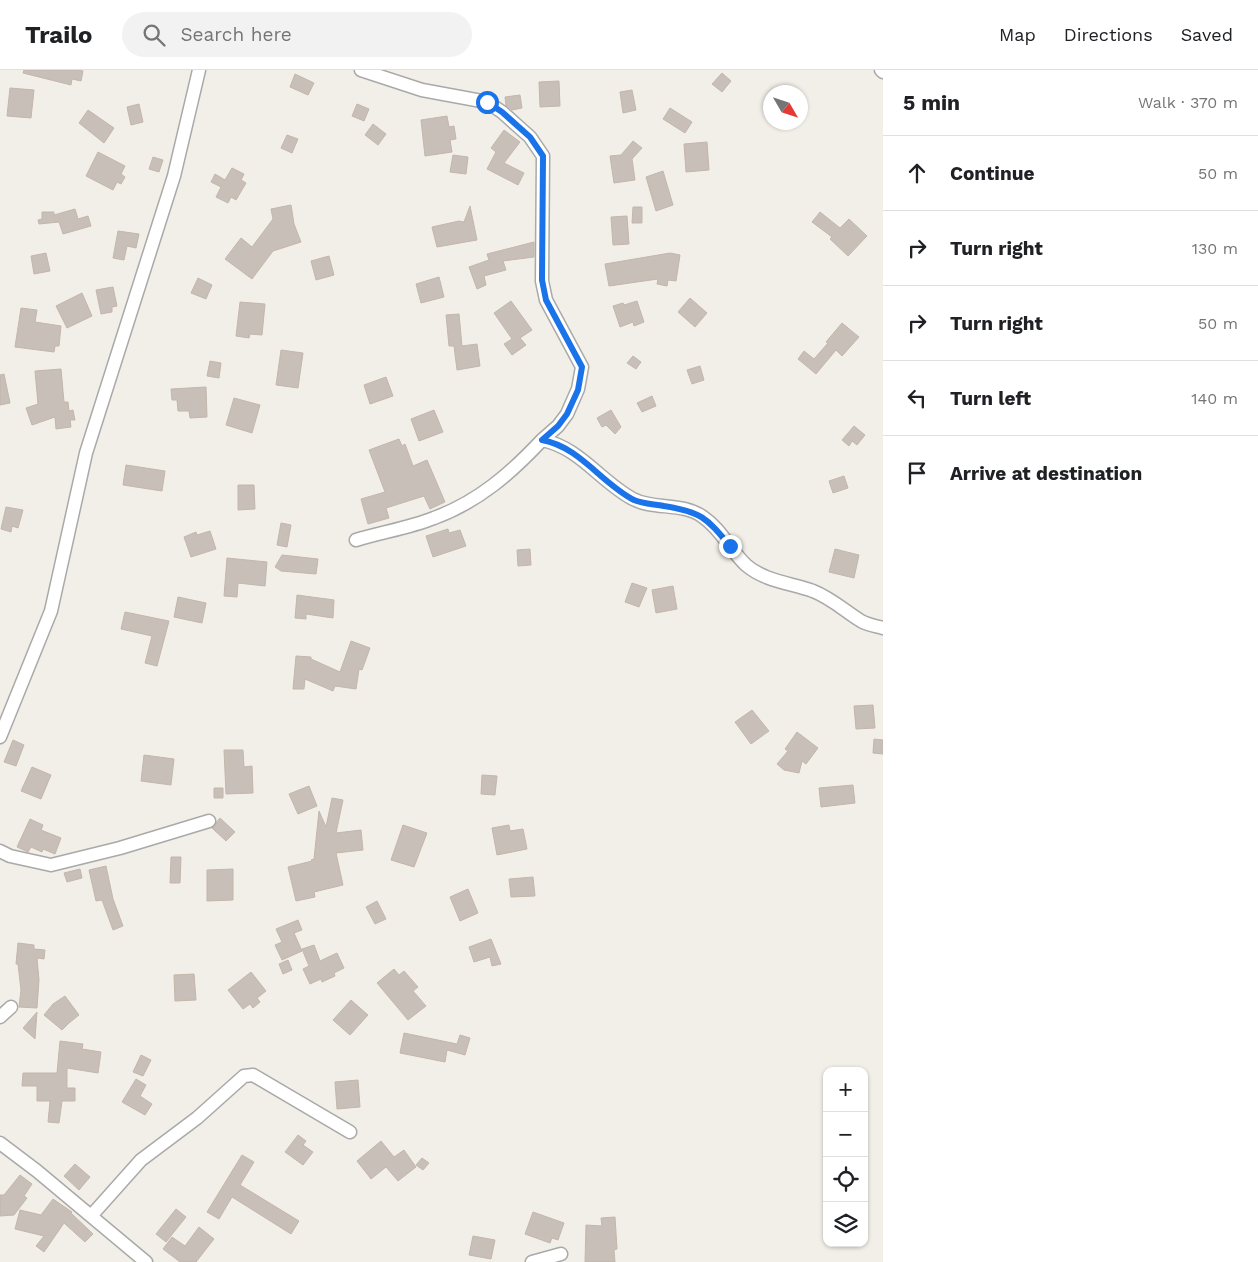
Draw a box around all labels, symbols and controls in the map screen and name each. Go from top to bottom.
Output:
search box [122,12,472,57]
text: Trailo [25,21,92,49]
icon: search [140,21,168,49]
text: Search here [180,23,292,46]
text: Map [999,24,1036,45]
text: Directions [1064,24,1153,45]
text: Saved [1181,24,1233,45]
north arrow [763,85,808,130]
text: 5 min [903,90,960,115]
route start [476,91,499,114]
text: Walk · 370 m [1138,93,1238,112]
icon: ahead [903,159,931,187]
text: Continue [950,162,1034,185]
text: 50 m [1198,164,1238,183]
icon: right [903,234,931,262]
text: Turn right [950,237,1043,260]
text: 130 m [1192,239,1238,258]
icon: right [903,309,931,337]
text: Turn right [950,312,1043,335]
text: 50 m [1198,314,1238,333]
icon: left [903,384,931,412]
text: Turn left [950,387,1031,410]
text: 140 m [1191,389,1238,408]
icon: arrive [903,459,931,487]
text: Arrive at destination [950,462,1142,485]
route end [719,535,742,558]
map controls [823,1067,868,1247]
button: + [823,1067,868,1112]
button: − [823,1112,868,1157]
button: locate [823,1157,868,1202]
button: layers [823,1202,868,1247]

